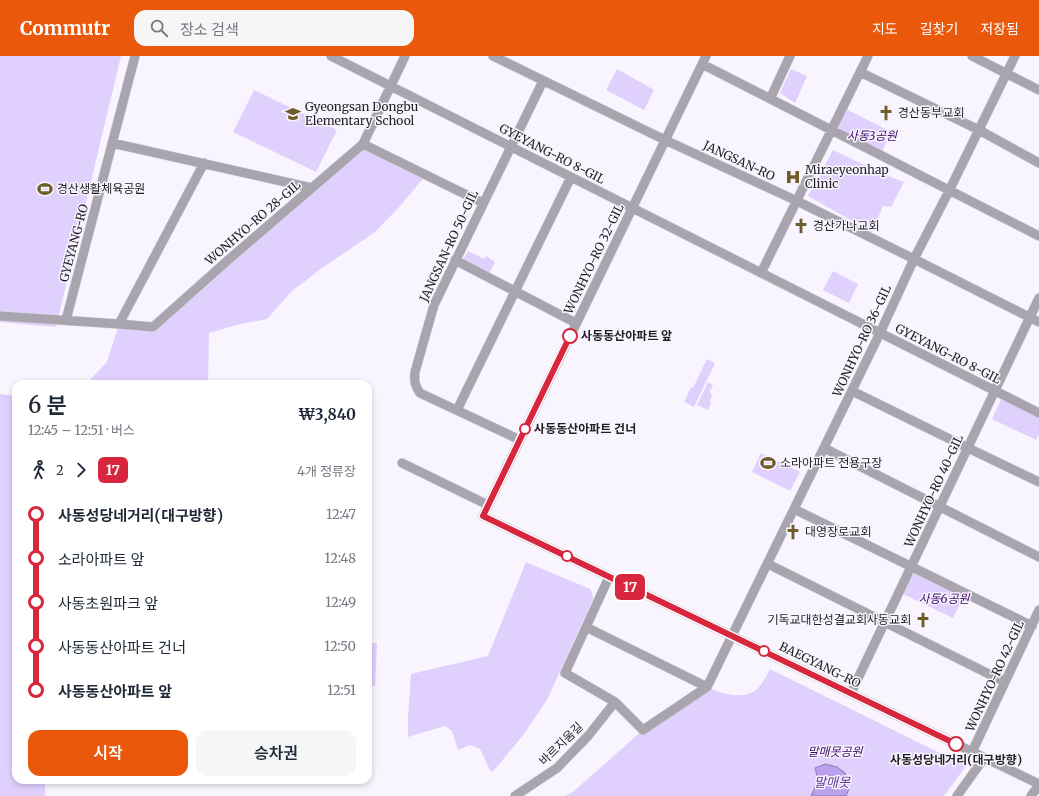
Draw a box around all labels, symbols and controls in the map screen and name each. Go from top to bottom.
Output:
search box [134,10,414,46]
text: Commutr [20,16,110,40]
icon: search [148,17,170,39]
text: 장소 검색 [180,20,239,39]
text: 지도 [872,20,898,38]
text: 길찾기 [920,20,958,38]
text: 저장됨 [980,20,1019,38]
place label: Gyeongsan Dongbu Elementary School [305,99,419,128]
church icon: 경산동부교회 [877,104,895,122]
school or university icon: Gyeongsan Dongbu Elementary School [284,105,302,123]
place label: 경산동부교회 [898,105,964,120]
street label: GYEYANG-RO 8-GIL [497,120,608,187]
park label: 사동3공원 [847,128,898,143]
street label: JANGSAN-RO [700,137,778,184]
place label: Miraeyeonhap Clinic [805,162,889,191]
hospital icon: Miraeyeonhap Clinic [784,168,802,186]
street label: WONHYO-RO 28-GIL [201,177,304,269]
sports icon: 경산생활체육공원 [36,180,54,198]
place label: 경산생활체육공원 [57,181,145,196]
street label: JANGSAN-RO 50-GIL [416,187,481,305]
street label: WONHYO-RO 32-GIL [560,201,627,317]
street label: GYEYANG-RO [56,202,91,283]
church icon: 경산가나교회 [792,217,810,235]
place label: 경산가나교회 [813,218,879,233]
street label: WONHYO-RO 36-GIL [829,282,894,400]
street label: GYEYANG-RO 8-GIL [893,320,1004,387]
marker: 사동동산아파트 앞 [562,328,578,344]
place label: 사동동산아파트 앞 [581,328,672,343]
text: 6 분 [28,391,67,419]
text: ₩3,840 [299,405,356,424]
place label: 사동동산아파트 건너 [534,421,636,436]
text: 12:45 – 12:51 · 버스 [28,422,135,439]
marker: 사동동산아파트 건너 [519,423,531,435]
street label: WONHYO-RO 40-GIL [900,432,966,550]
sports icon: 소라아파트 전용구장 [759,454,777,472]
place label: 소라아파트 전용구장 [780,455,882,470]
icon: walk [28,459,50,481]
icon: forward [70,459,92,481]
text: 17 [106,461,120,479]
text: 2 [56,462,64,479]
text: 4개 정류장 [297,463,356,480]
text: 사동성당네거리(대구방향) [58,506,223,525]
text: 12:47 [326,506,356,523]
church icon: 대영장로교회 [784,523,802,541]
place label: 대영장로교회 [805,524,871,539]
text: 소라아파트 앞 [58,550,144,569]
text: 12:48 [325,550,356,567]
unlabelled marker [561,550,573,562]
line badge: 17 [612,574,648,600]
text: 17 [623,578,637,596]
park label: 사동6공원 [918,591,971,606]
text: 사동초원파크 앞 [58,594,158,613]
text: 12:49 [325,594,356,611]
church icon: 기독교대한성결교회사동교회 [914,611,932,629]
place label: 기독교대한성결교회사동교회 [767,612,911,627]
street label: WONHYO-RO 42-GIL [962,617,1027,735]
text: 사동동산아파트 건너 [58,638,186,657]
text: 12:50 [324,638,356,655]
street label: BAEGYANG-RO [777,638,864,691]
unlabelled marker [758,645,770,657]
text: 사동동산아파트 앞 [58,682,172,701]
text: 12:51 [327,682,356,699]
street label: 바르지움길 [536,719,586,768]
button: 시작 [28,730,188,776]
button: 승차권 [196,730,356,776]
marker: 사동성당네거리(대구방향) [948,736,964,752]
park label: 말매못공원 [807,744,864,759]
place label: 사동성당네거리(대구방향) [890,752,1022,767]
water label: 말매못 [814,774,851,791]

